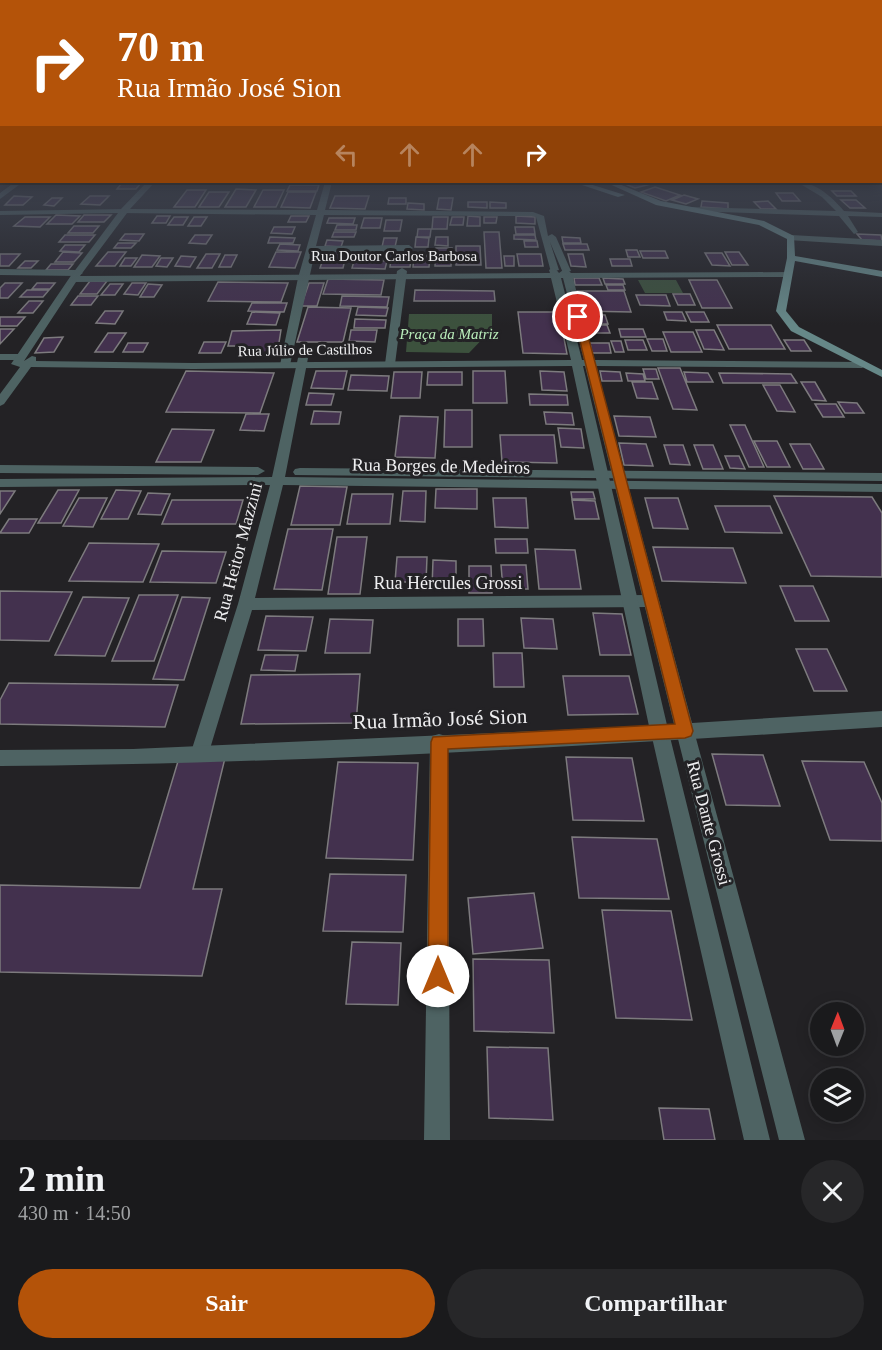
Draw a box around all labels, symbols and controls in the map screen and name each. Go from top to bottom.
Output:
icon: right [18,24,96,102]
text: 70 m [117,24,205,70]
text: Rua Irmão José Sion [117,73,341,103]
icon: left [330,138,363,171]
icon: ahead [393,138,426,171]
icon: ahead [456,138,489,171]
icon: right [519,138,552,171]
street label: Rua Doutor Carlos Barbosa [311,248,477,264]
pin [552,291,603,342]
icon: arrive [561,300,594,333]
park label: Praça da Matriz [398,326,499,342]
street label: Rua Júlio de Castilhos [238,341,373,359]
street label: Rua Borges de Medeiros [352,454,530,478]
street label: Rua Heitor Mazzini [210,480,266,624]
street label: Rua Hércules Grossi [374,573,522,593]
street label: Rua Irmão José Sion [352,704,528,734]
street label: Rua Dante Grossi [683,759,735,887]
position arrow [406,944,470,1008]
north arrow [810,1002,864,1056]
map controls [810,1002,864,1122]
button: layers [810,1068,864,1122]
text: 2 min [18,1159,105,1199]
button: close [801,1160,864,1223]
text: 430 m · 14:50 [18,1202,131,1224]
button: Sair [18,1269,435,1338]
button: Compartilhar [447,1269,864,1338]

